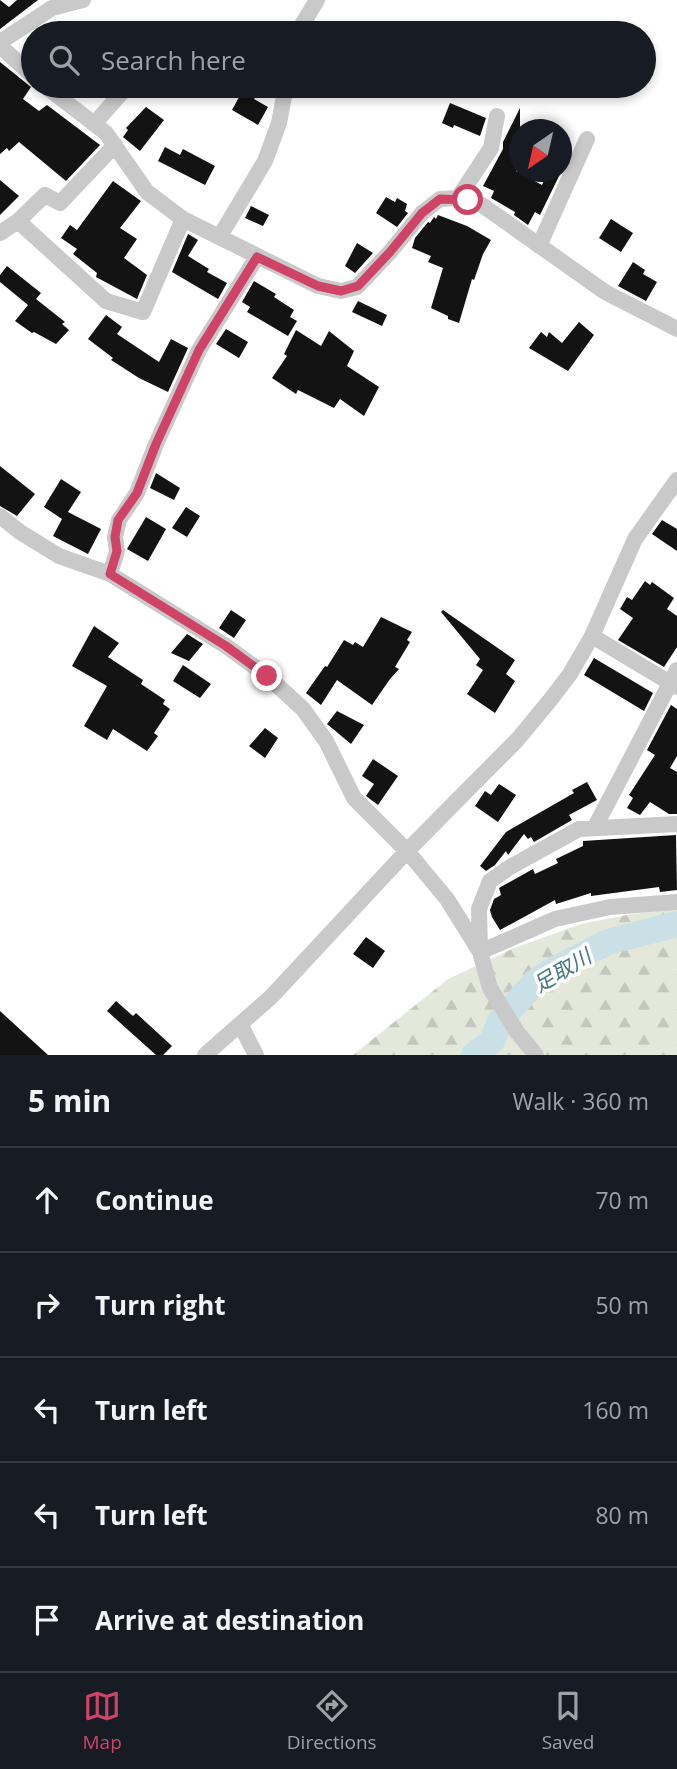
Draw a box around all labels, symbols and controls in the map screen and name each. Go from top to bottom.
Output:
search box [21,21,656,98]
icon: search [45,41,83,79]
text: Search here [101,42,246,78]
north arrow [509,119,572,182]
route start [452,184,483,215]
route end [251,660,282,691]
water label: 足取川 [528,941,598,998]
text: 5 min [28,1080,111,1121]
text: Walk · 360 m [512,1085,649,1117]
icon: ahead [28,1181,66,1219]
text: Continue [95,1182,214,1218]
text: 70 m [595,1184,649,1216]
icon: right [28,1286,66,1324]
text: Turn right [95,1287,226,1323]
text: 50 m [595,1289,649,1321]
icon: left [28,1391,66,1429]
text: Turn left [95,1392,207,1428]
text: 160 m [582,1394,649,1426]
icon: left [28,1496,66,1534]
text: Turn left [95,1497,207,1533]
text: 80 m [595,1499,649,1531]
icon: arrive [28,1601,66,1639]
text: Arrive at destination [95,1602,364,1638]
tab: Map [83,1687,122,1755]
tab: Directions [287,1687,377,1755]
tab: Saved [542,1687,594,1755]

